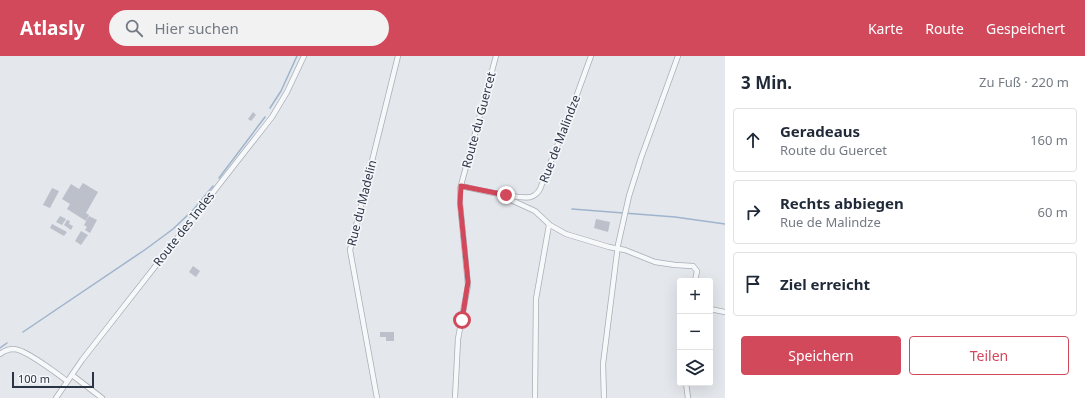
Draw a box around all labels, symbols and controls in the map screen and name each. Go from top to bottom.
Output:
search box [109,10,389,46]
text: Atlasly [20,15,85,41]
icon: search [123,17,145,39]
text: Hier suchen [155,18,239,38]
text: Karte [868,19,903,38]
text: Route [925,19,964,38]
text: Gespeichert [986,19,1065,38]
street label: Route du Guercet [458,69,500,170]
text: 3 Min. [741,71,792,94]
text: Zu Fuß · 220 m [979,73,1069,91]
street label: Rue de Malindze [535,92,584,185]
text: Geradeaus [780,121,860,141]
icon: ahead [742,129,764,151]
text: 160 m [1030,131,1068,149]
text: Route du Guercet [780,141,887,159]
street label: Rue du Madelin [343,158,380,248]
route end [497,186,515,204]
street label: Route des Indes [149,188,218,270]
text: Rechts abbiegen [780,193,904,213]
icon: right [742,201,764,223]
text: 60 m [1038,203,1068,221]
text: Rue de Malindze [780,213,881,231]
icon: arrive [742,273,764,295]
text: Ziel erreicht [780,274,870,294]
map controls [677,278,713,386]
button: + [677,278,713,314]
route start [453,311,471,329]
button: − [677,314,713,350]
button: Speichern [741,336,901,375]
button: Teilen [909,336,1069,375]
button: layers [677,350,713,386]
scale bar [12,370,94,389]
text: 100 m [18,371,50,386]

